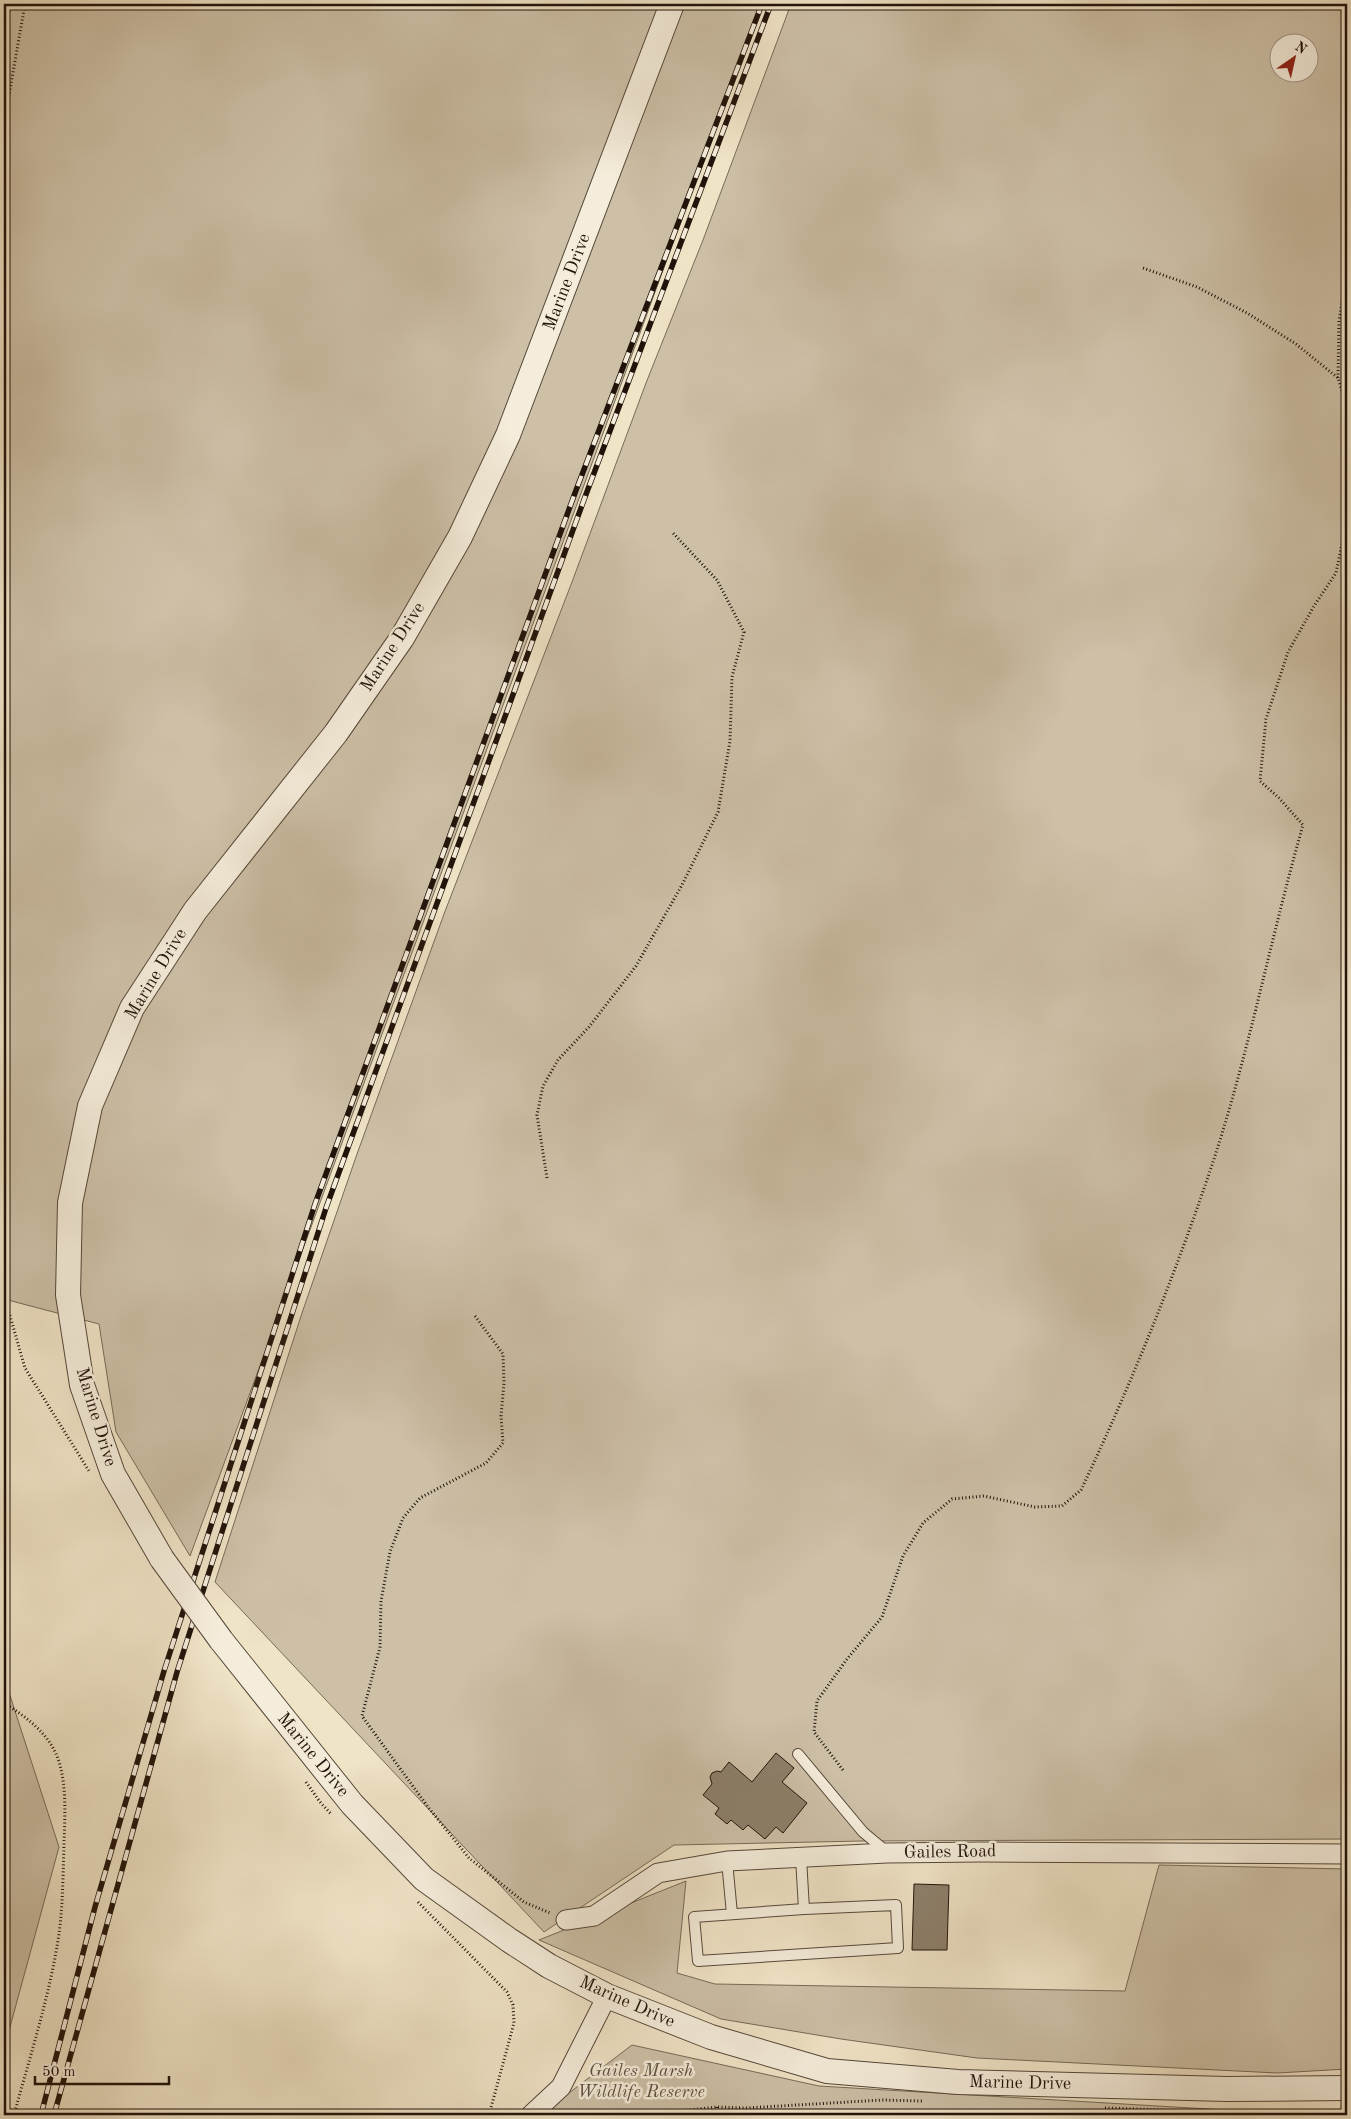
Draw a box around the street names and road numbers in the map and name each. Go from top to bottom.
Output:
street label: Marine Drive [540,231,594,333]
street label: Marine Drive [358,599,428,695]
street label: Marine Drive [122,925,190,1023]
street label: Marine Drive [72,1365,120,1469]
street label: Marine Drive [274,1710,352,1800]
street label: Gailes Road [903,1842,997,1862]
street label: Marine Drive [577,1973,677,2031]
street label: Marine Drive [969,2073,1071,2093]

